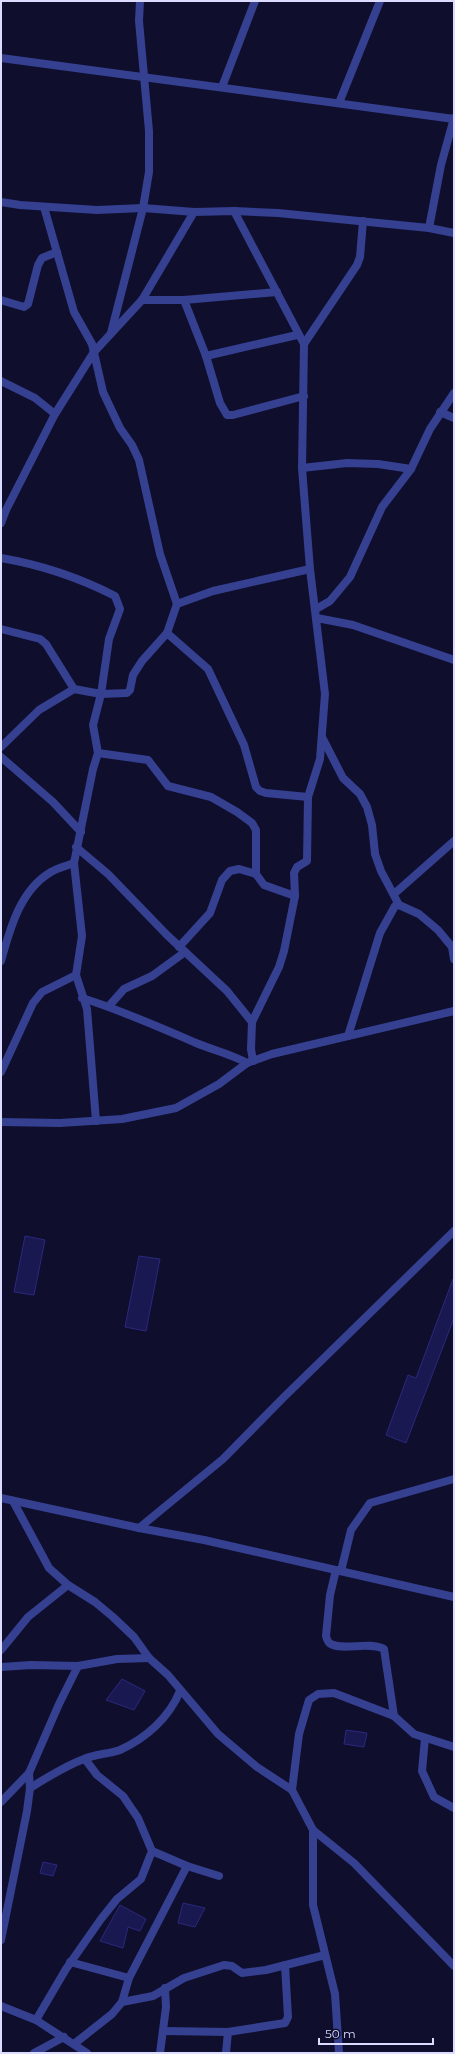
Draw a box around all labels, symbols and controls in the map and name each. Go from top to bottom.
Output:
scale bar [319,2020,433,2046]
text: 50 m [325,2026,356,2041]

